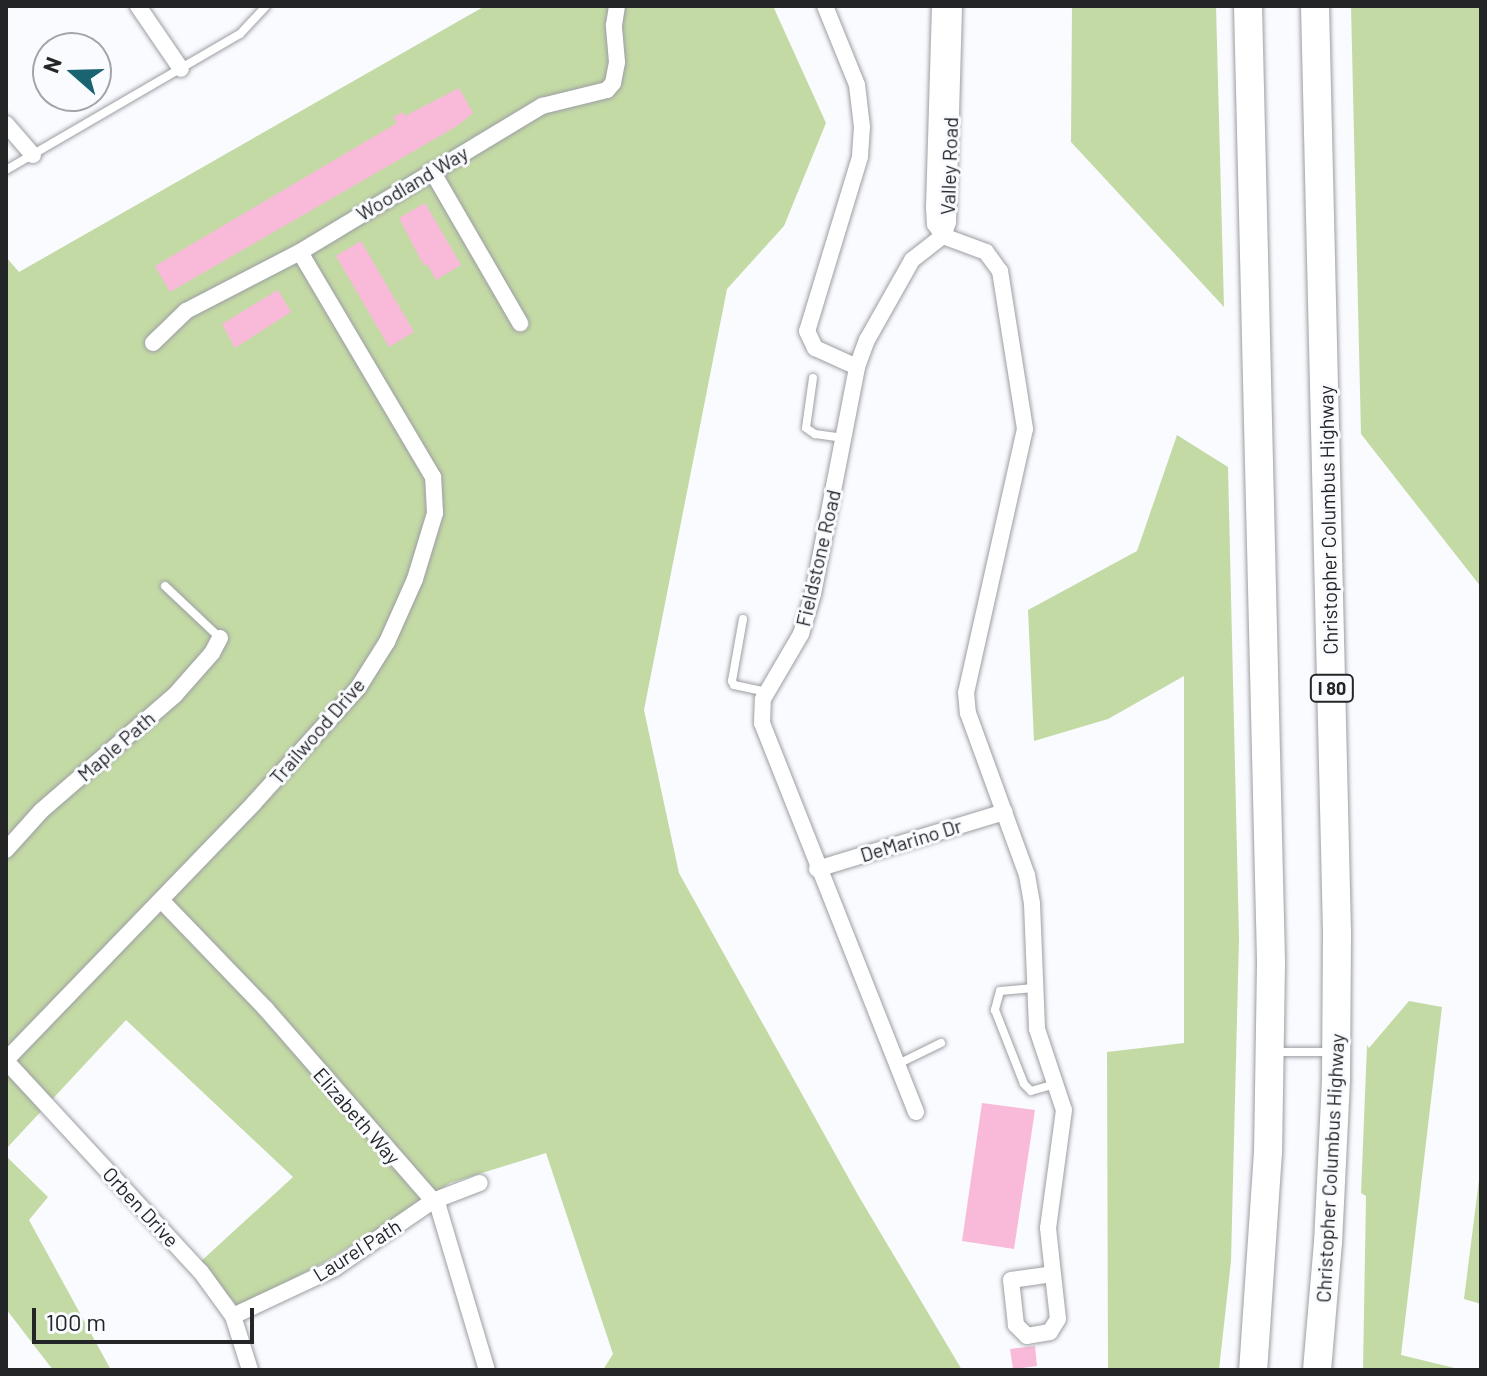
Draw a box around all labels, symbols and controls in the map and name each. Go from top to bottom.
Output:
north arrow [32,32,112,112]
text: N [37,53,66,76]
street label: Valley Road [935,117,963,215]
street label: Woodland Way [352,140,472,226]
street label: Christopher Columbus Highway [1314,385,1342,655]
street label: Fieldstone Road [791,487,845,629]
street label: Trailwood Drive [264,673,370,789]
road number: I 80 [1308,674,1356,702]
street label: Maple Path [72,706,160,786]
street label: DeMarino Dr [857,813,965,867]
street label: Christopher Columbus Highway [1311,1033,1349,1303]
street label: Elizabeth Way [309,1063,405,1169]
street label: Orben Drive [98,1162,184,1252]
street label: Laurel Path [309,1214,405,1286]
scale bar [36,1292,258,1342]
text: 100 m [46,1307,106,1336]

